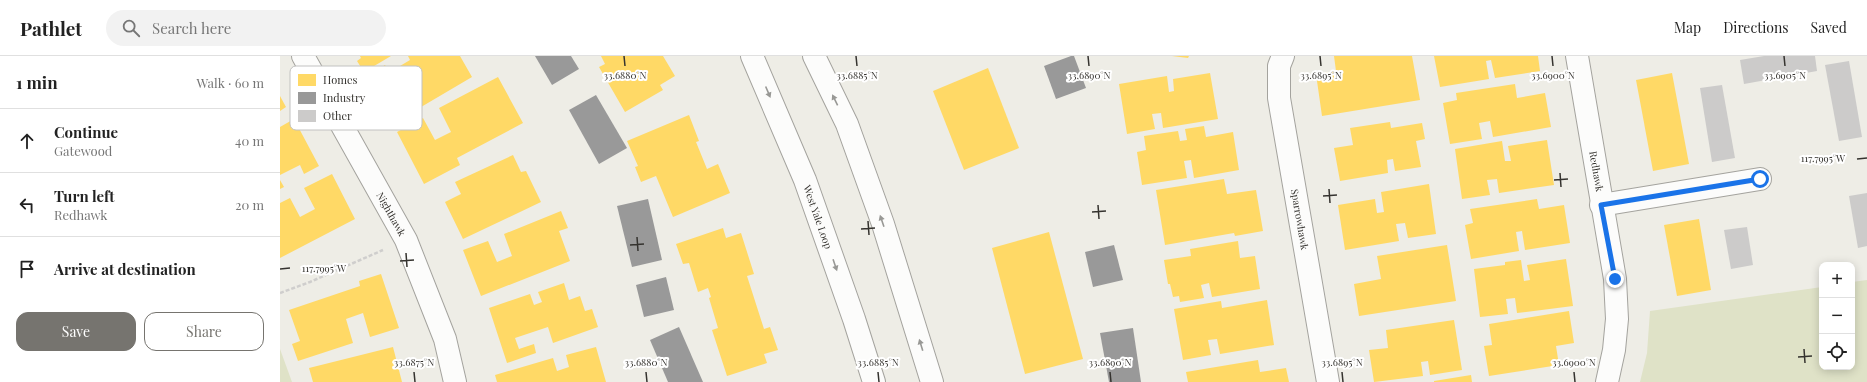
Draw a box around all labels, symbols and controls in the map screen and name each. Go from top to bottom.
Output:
search box [106,10,386,46]
text: Pathlet [20,15,82,41]
icon: search [120,17,142,39]
text: Search here [152,18,231,38]
text: Map [1674,18,1701,37]
text: Directions [1723,18,1789,37]
text: Saved [1811,18,1847,37]
legend [290,66,422,130]
text: 33.6880°N [603,68,647,82]
text: 33.6885°N [836,68,878,82]
text: 33.6890°N [1067,68,1111,82]
text: 33.6895°N [1300,68,1342,82]
text: 33.6900°N [1531,68,1575,82]
text: 33.6905°N [1764,68,1806,82]
text: 1 min [16,71,58,93]
text: Homes [323,72,357,87]
text: Walk · 60 m [196,74,264,91]
one-way arrow [765,86,771,98]
text: Industry [323,90,366,105]
one-way arrow [832,94,838,105]
text: Other [323,108,352,123]
text: Continue [54,122,118,142]
icon: ahead [16,130,38,152]
text: 40 m [235,132,264,149]
text: Gatewood [54,142,112,159]
street label: Redhawk [1586,150,1607,193]
text: 117.7995°W [1801,151,1846,165]
route start [1751,170,1769,188]
street label: West Yale Loop [800,182,836,251]
text: Turn left [54,186,115,206]
street label: Sparrowhawk [1288,188,1312,251]
street label: Nighthawk [373,189,410,239]
icon: left [16,194,38,216]
text: 20 m [235,196,264,213]
text: Redhawk [54,206,107,223]
one-way arrow [878,214,884,226]
icon: arrive [16,258,38,280]
text: Arrive at destination [54,259,196,279]
one-way arrow [833,259,839,271]
text: 117.7995°W [302,261,347,275]
map controls [1819,262,1855,370]
button: + [1819,262,1855,298]
route end [1606,270,1624,288]
button: − [1819,298,1855,334]
button: Save [16,312,136,351]
button: Share [144,312,264,351]
button: locate [1819,334,1855,370]
one-way arrow [918,338,924,350]
text: 33.6875°N [394,355,434,369]
text: 33.6880°N [624,355,668,369]
text: 33.6885°N [857,355,899,369]
text: 33.6890°N [1088,355,1132,369]
text: 33.6895°N [1321,355,1363,369]
text: 33.6900°N [1552,355,1596,369]

